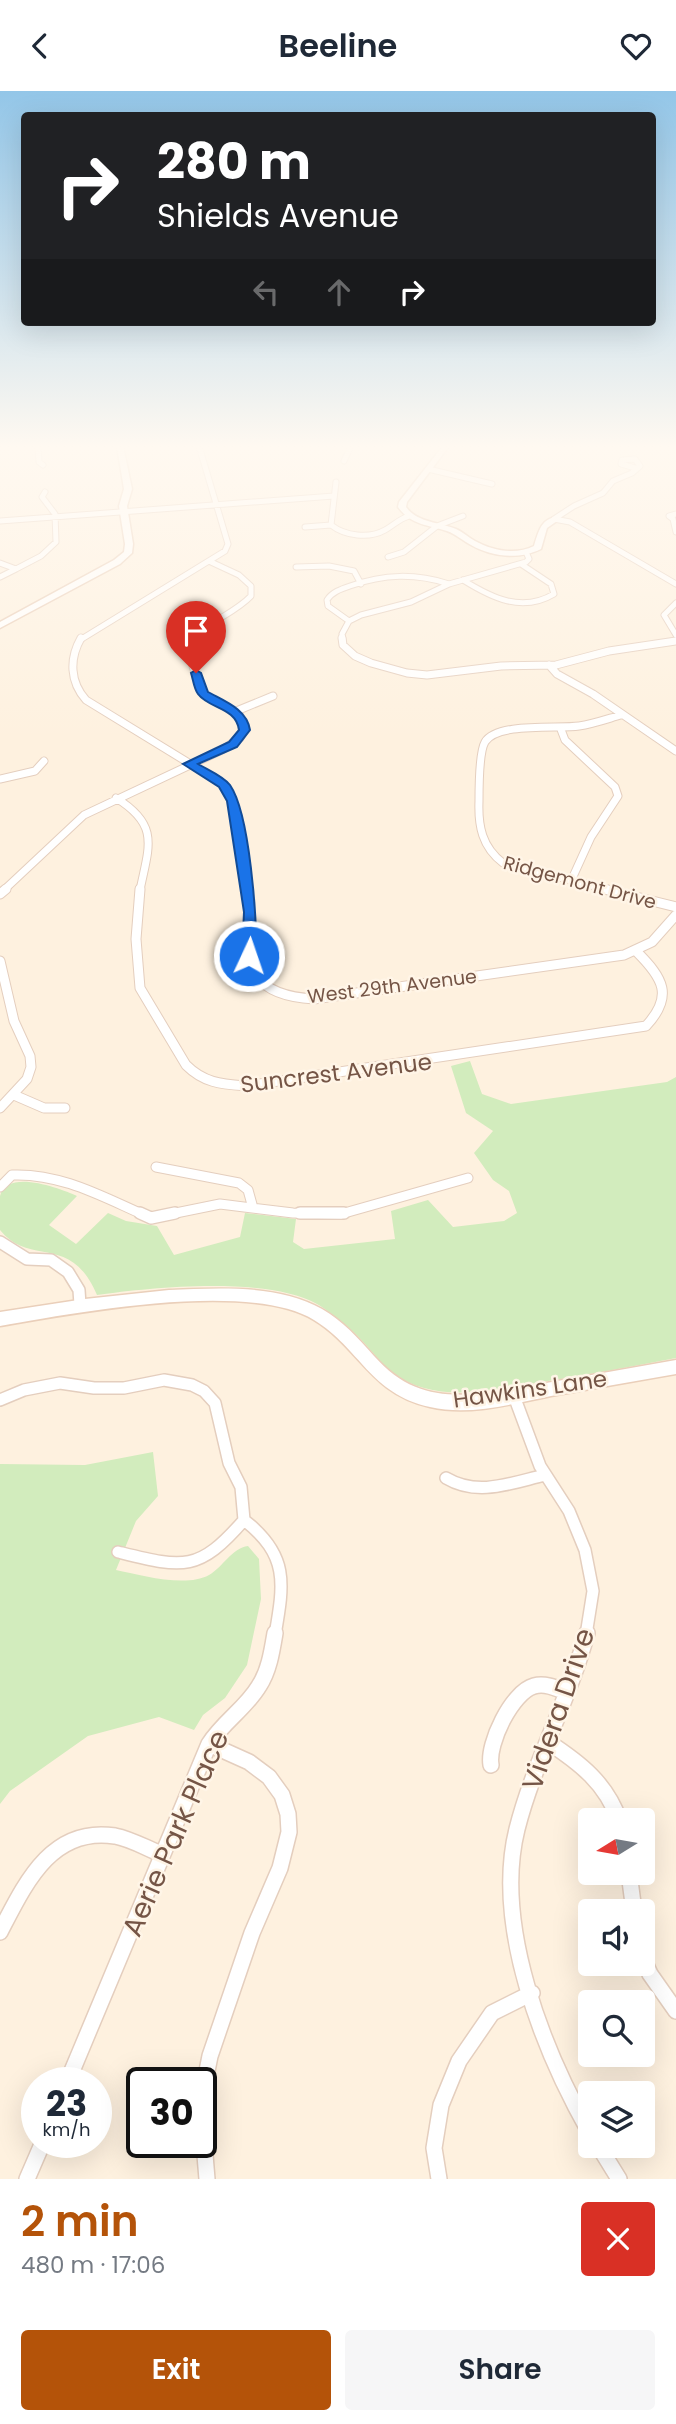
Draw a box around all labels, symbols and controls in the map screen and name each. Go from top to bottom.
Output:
text: Beeline [279,23,397,68]
icon: back [21,27,59,65]
icon: heart [617,27,655,65]
text: 280 m [157,128,311,196]
icon: right [42,140,133,231]
text: Shields Avenue [157,193,399,238]
icon: left [247,273,285,311]
icon: ahead [320,273,358,311]
icon: right [393,273,431,311]
pin [166,601,226,673]
icon: arrive [177,612,215,650]
street label: Ridgemont Drive [500,849,659,916]
position arrow [212,919,286,993]
street label: West 29th Avenue [306,963,478,1010]
street label: Suncrest Avenue [238,1045,434,1101]
street label: Hawkins Lane [451,1362,609,1416]
street label: Videra Drive [512,1623,604,1795]
street label: Aerie Park Place [112,1724,238,1943]
north arrow [578,1808,654,1885]
map controls [578,1808,655,2158]
button: sound [578,1899,655,1976]
button: search [578,1990,655,2067]
speed limit sign: 30 [126,2067,217,2158]
text: 23 [46,2079,87,2128]
button: layers [578,2081,655,2158]
text: km/h [43,2117,90,2142]
text: 2 min [21,2192,139,2251]
button: close [581,2202,655,2276]
text: 480 m · 17:06 [21,2249,165,2281]
button: Exit [21,2330,331,2410]
button: Share [345,2330,655,2410]

